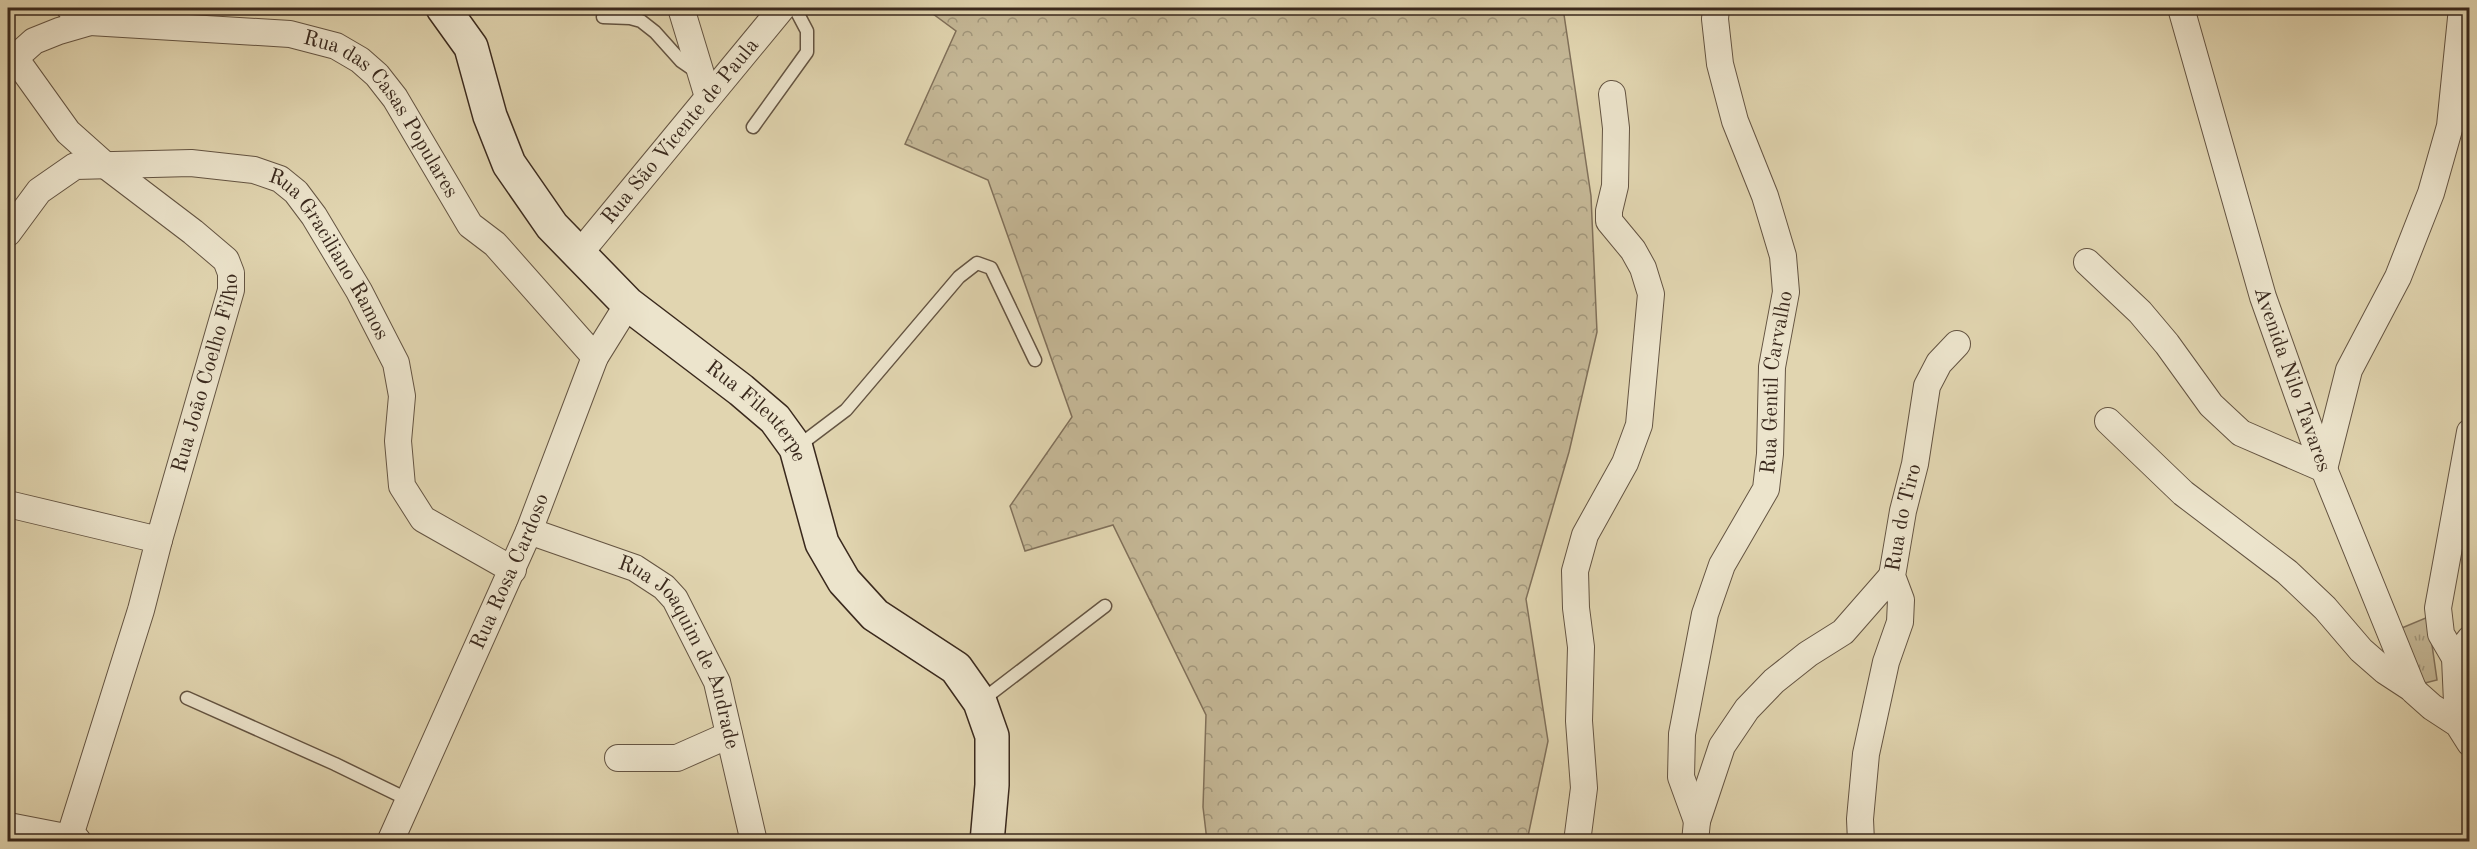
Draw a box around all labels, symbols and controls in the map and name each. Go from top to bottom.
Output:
street label: Rua das Casas Populares [301,27,462,201]
street label: Rua São Vicente de Paula [598,34,763,228]
street label: Rua Graciliano Ramos [266,165,393,343]
street label: Rua João Coelho Filho [168,273,242,475]
street label: Avenida Nilo Tavares [2250,285,2335,475]
street label: Rua Gentil Carvalho [1757,289,1797,475]
street label: Rua Fileuterpe [702,357,810,464]
street label: Rua do Tiro [1882,462,1925,573]
street label: Rua Rosa Cardoso [467,491,553,652]
street label: Rua Joaquim de Andrade [616,553,743,751]

